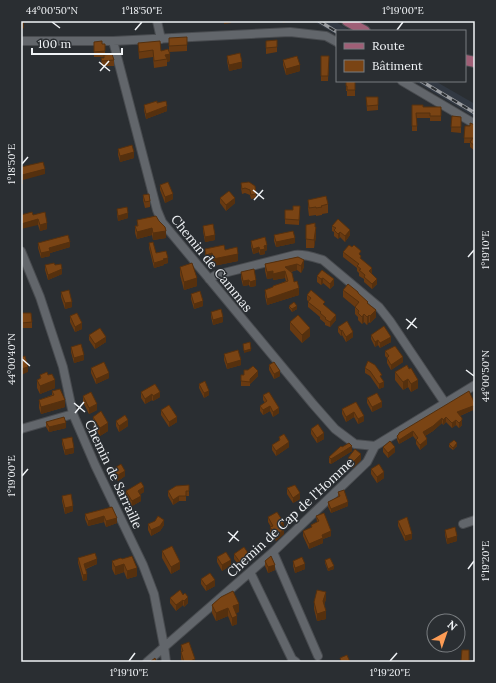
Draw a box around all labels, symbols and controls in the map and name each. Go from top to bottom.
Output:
text: 44°00'50"N [26,4,78,17]
text: 1°18'50"E [122,4,162,17]
text: 1°19'00"E [382,4,424,17]
scale bar [32,30,122,56]
legend [336,30,466,82]
text: 100 m [38,36,71,51]
text: Route [372,38,405,53]
text: Bâtiment [372,58,423,73]
text: 1°18'50"E [5,144,18,184]
street label: Chemin de Cammas [167,211,256,315]
text: 1°19'10"E [479,231,492,269]
text: 44°00'40"N [5,333,18,385]
text: 44°00'50"N [479,350,492,402]
street label: Chemin de Sarraille [81,417,146,531]
street label: Chemin de Cap de l'Homme [223,454,358,581]
text: 1°19'00"E [5,455,18,497]
text: 1°19'20"E [479,541,492,581]
north arrow [426,613,466,653]
text: N [445,617,461,634]
text: 1°19'10"E [110,666,148,679]
text: 1°19'20"E [370,666,410,679]

